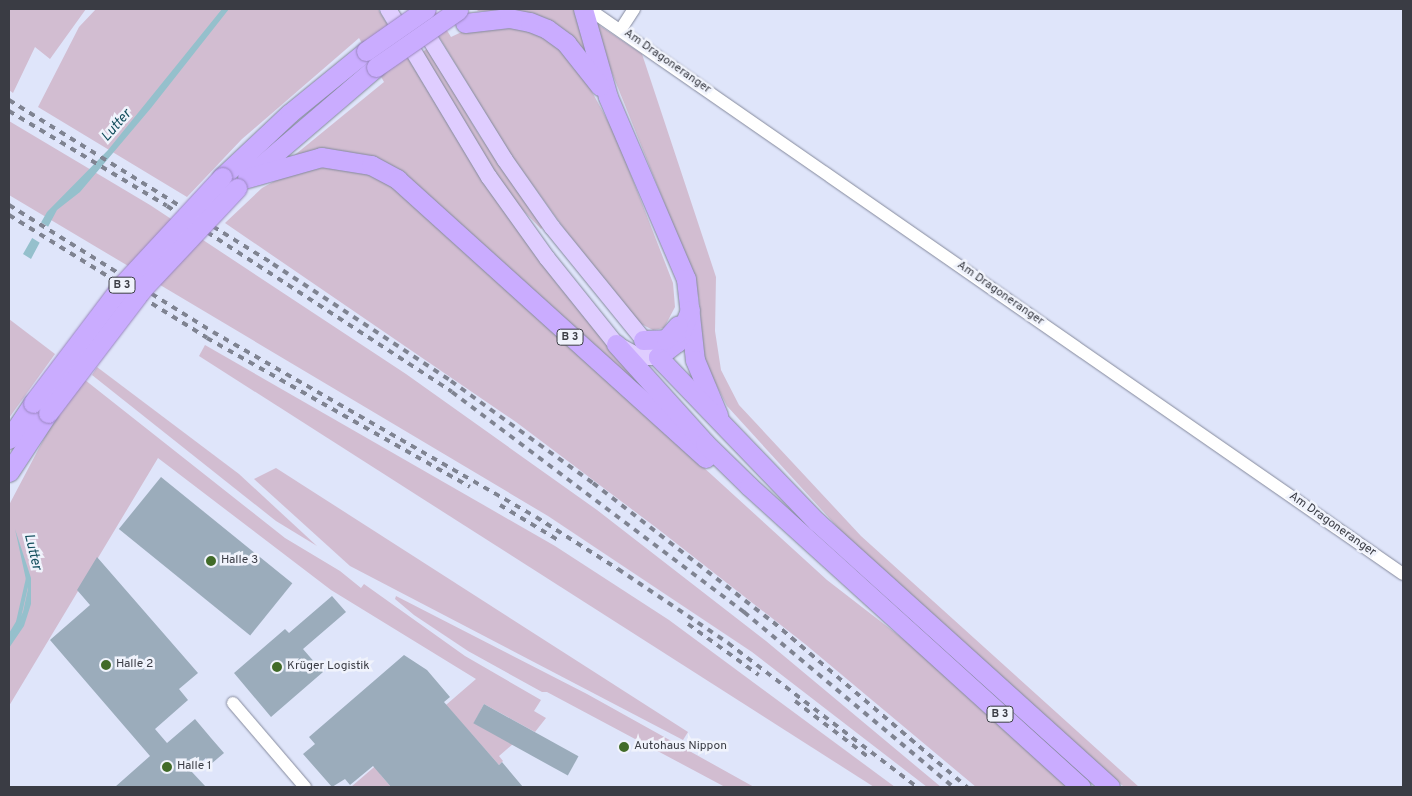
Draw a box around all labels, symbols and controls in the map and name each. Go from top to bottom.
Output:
street label: Am Dragoneranger [621,27,713,97]
water label: Lutter [98,106,136,146]
street label: Am Dragoneranger [954,259,1046,329]
road number: B 3 [108,276,136,294]
road number: B 3 [556,328,584,346]
street label: Am Dragoneranger [1286,490,1378,560]
water label: Lutter [19,532,45,572]
place label: Halle 3 [221,554,258,568]
marker: Halle 3 [205,555,217,567]
place label: Halle 2 [116,658,153,672]
marker: Halle 2 [100,659,112,671]
place label: Krüger Logistik [287,660,370,674]
marker: Krüger Logistik [271,661,283,673]
road number: B 3 [986,706,1014,722]
place label: Autohaus Nippon [634,740,727,754]
marker: Autohaus Nippon [618,741,630,753]
place label: Halle 1 [177,760,211,774]
marker: Halle 1 [161,761,173,773]

